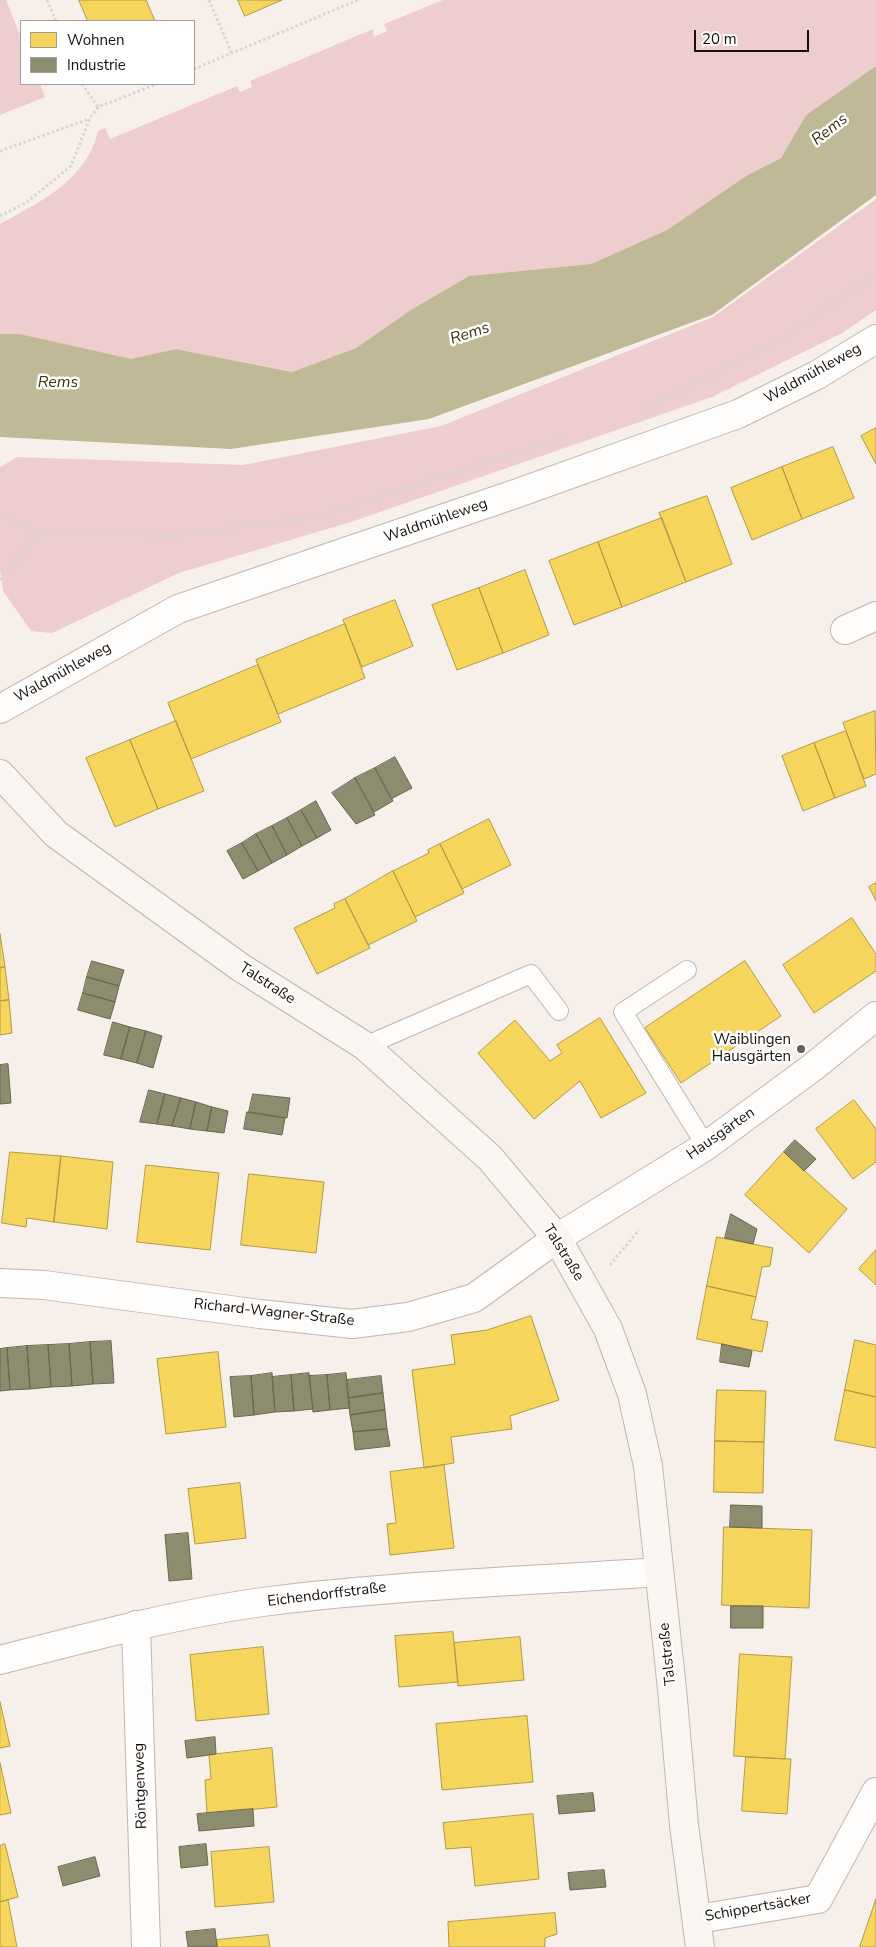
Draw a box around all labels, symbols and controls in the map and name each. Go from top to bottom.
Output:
legend [20,20,195,85]
scale bar [696,20,811,52]
text: 20 m [702,29,737,49]
text: Wohnen [67,30,125,50]
text: Industrie [67,55,126,75]
water label: Rems [808,110,852,150]
water label: Rems [448,319,492,349]
street label: Waldmühleweg [761,340,865,408]
water label: Rems [38,373,78,393]
street label: Waldmühleweg [382,495,490,547]
street label: Waldmühleweg [11,639,115,707]
street label: Talstraße [236,959,298,1009]
place label: Waiblingen Hausgärten [712,1031,791,1066]
marker: Waiblingen Hausgärten [795,1043,807,1055]
street label: Hausgärten [683,1104,759,1164]
street label: Talstraße [539,1222,587,1284]
street label: Richard-Wagner-Straße [193,1296,355,1330]
street label: Eichendorffstraße [267,1579,387,1611]
street label: Talstraße [656,1622,680,1686]
street label: Röntgenweg [130,1743,152,1829]
street label: Schippertsäcker [704,1890,812,1926]

